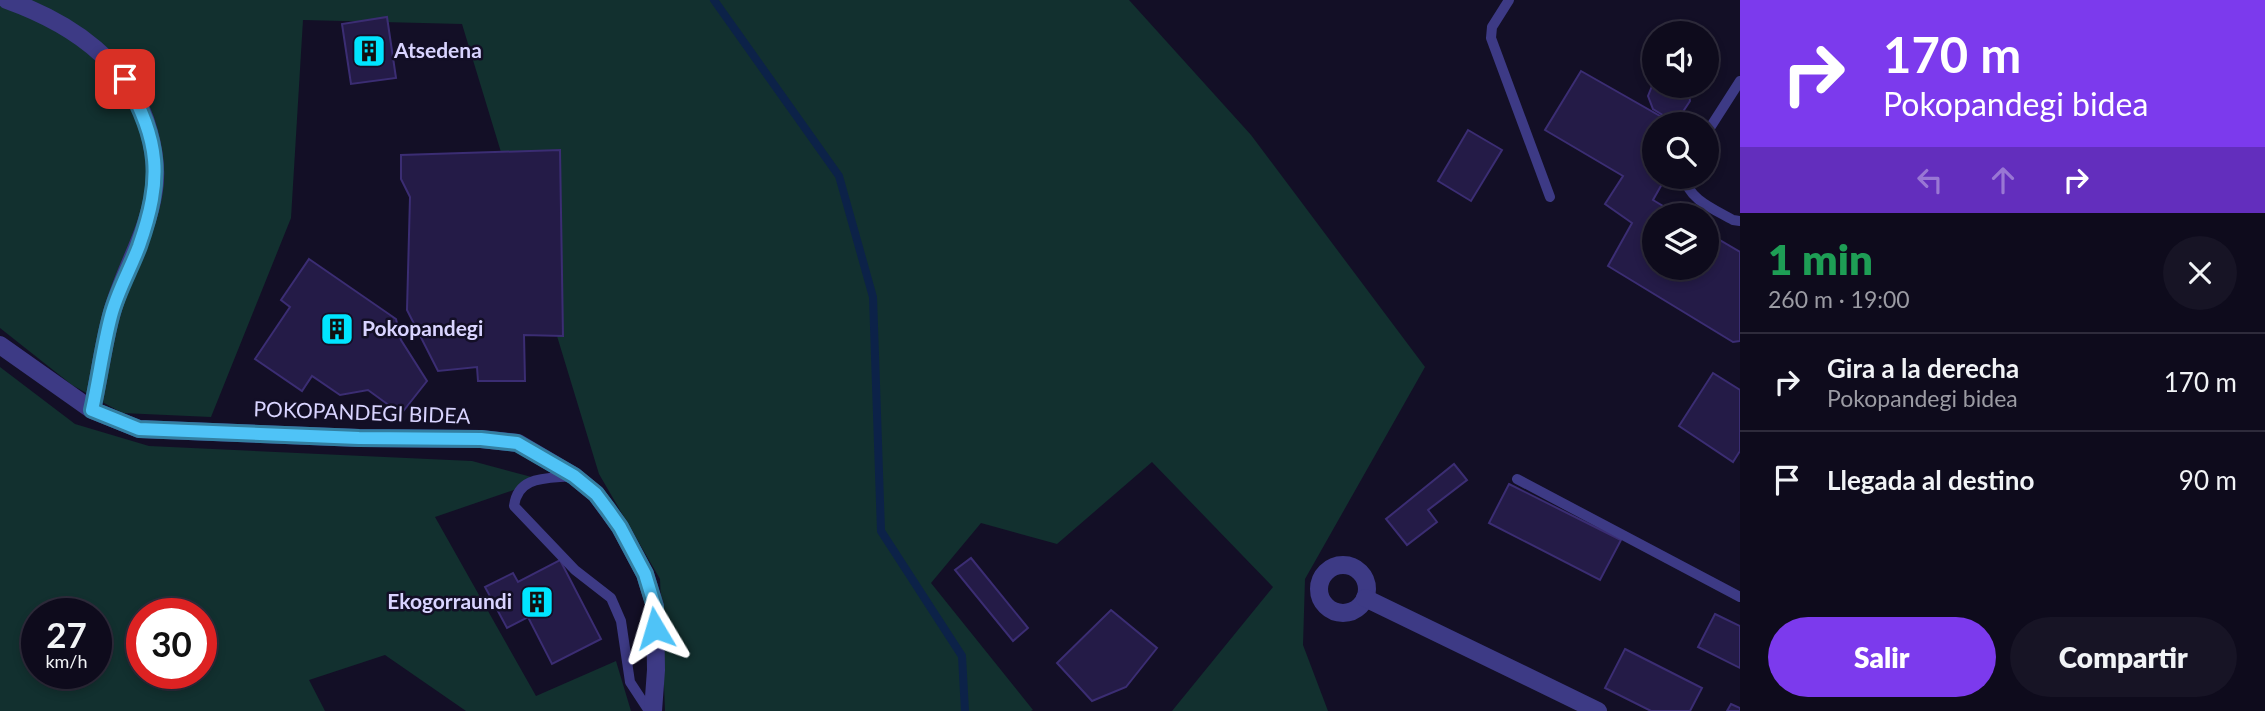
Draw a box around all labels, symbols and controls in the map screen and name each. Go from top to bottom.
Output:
map controls [1642,21,1719,280]
button: sound [1642,21,1719,98]
text: 170 m [1883,25,2021,83]
icon: right [1768,28,1859,119]
building icon: Atsedena [350,32,388,70]
place label: Atsedena [393,37,482,62]
pin [95,49,155,109]
icon: arrive [106,60,144,98]
text: Pokopandegi bidea [1883,84,2148,123]
button: search [1642,112,1719,189]
icon: left [1911,161,1949,199]
icon: ahead [1984,161,2022,199]
icon: right [2057,161,2095,199]
button: layers [1642,203,1719,280]
text: 1 min [1768,234,1873,284]
button: close [2163,236,2237,310]
text: 260 m · 19:00 [1768,285,1910,313]
building icon: Pokopandegi [318,310,356,348]
place label: Pokopandegi [362,315,483,340]
text: Gira a la derecha [1827,352,2019,384]
icon: right [1768,363,1806,401]
text: 170 m [2164,366,2237,398]
text: Pokopandegi bidea [1827,384,2018,412]
street label: POKOPANDEGI BIDEA [253,395,472,428]
icon: arrive [1768,461,1806,499]
text: Llegada al destino [1827,464,2034,496]
text: 90 m [2179,464,2237,496]
building icon: Ekogorraundi [518,583,556,621]
place label: Ekogorraundi [387,588,512,613]
position arrow [618,591,692,665]
speed limit sign: 30 [126,598,217,689]
text: 27 [46,613,87,655]
button: Salir [1768,617,1996,697]
button: Compartir [2010,617,2237,697]
text: km/h [45,650,88,672]

